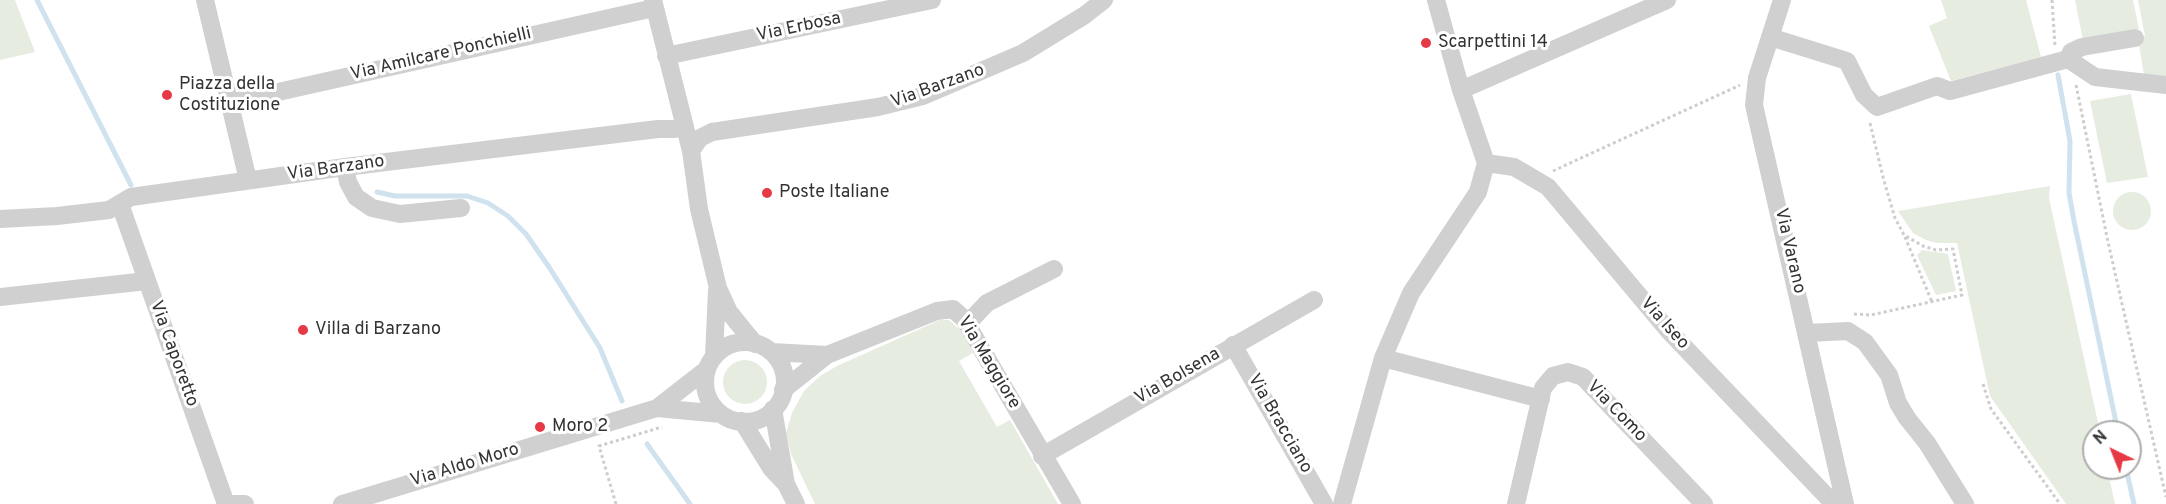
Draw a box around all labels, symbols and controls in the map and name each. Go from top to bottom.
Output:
street label: Via Erbosa [755,9,843,47]
street label: Via Amilcare Ponchielli [348,24,534,86]
place label: Scarpettini 14 [1438,32,1548,54]
marker: Scarpettini 14 [1419,36,1433,50]
street label: Via Barzano [888,60,988,114]
place label: Piazza della Costituzione [179,74,280,116]
marker: Piazza della Costituzione [160,88,174,102]
street label: Via Barzano [286,152,386,186]
place label: Poste Italiane [779,182,889,204]
marker: Poste Italiane [760,186,774,200]
street label: Via Varano [1769,206,1809,296]
street label: Via Iseo [1635,293,1693,355]
street label: Via Caporetto [144,298,202,410]
street label: Via Maggiore [952,313,1024,413]
place label: Villa di Barzano [315,319,441,341]
marker: Villa di Barzano [296,323,310,337]
street label: Via Bolsena [1132,344,1224,410]
street label: Via Bracciano [1242,371,1316,477]
street label: Via Como [1581,377,1651,447]
place label: Moro 2 [552,416,608,438]
marker: Moro 2 [533,420,547,434]
north arrow [2082,420,2142,480]
text: N [2090,427,2112,450]
street label: Via Aldo Moro [408,439,522,493]

